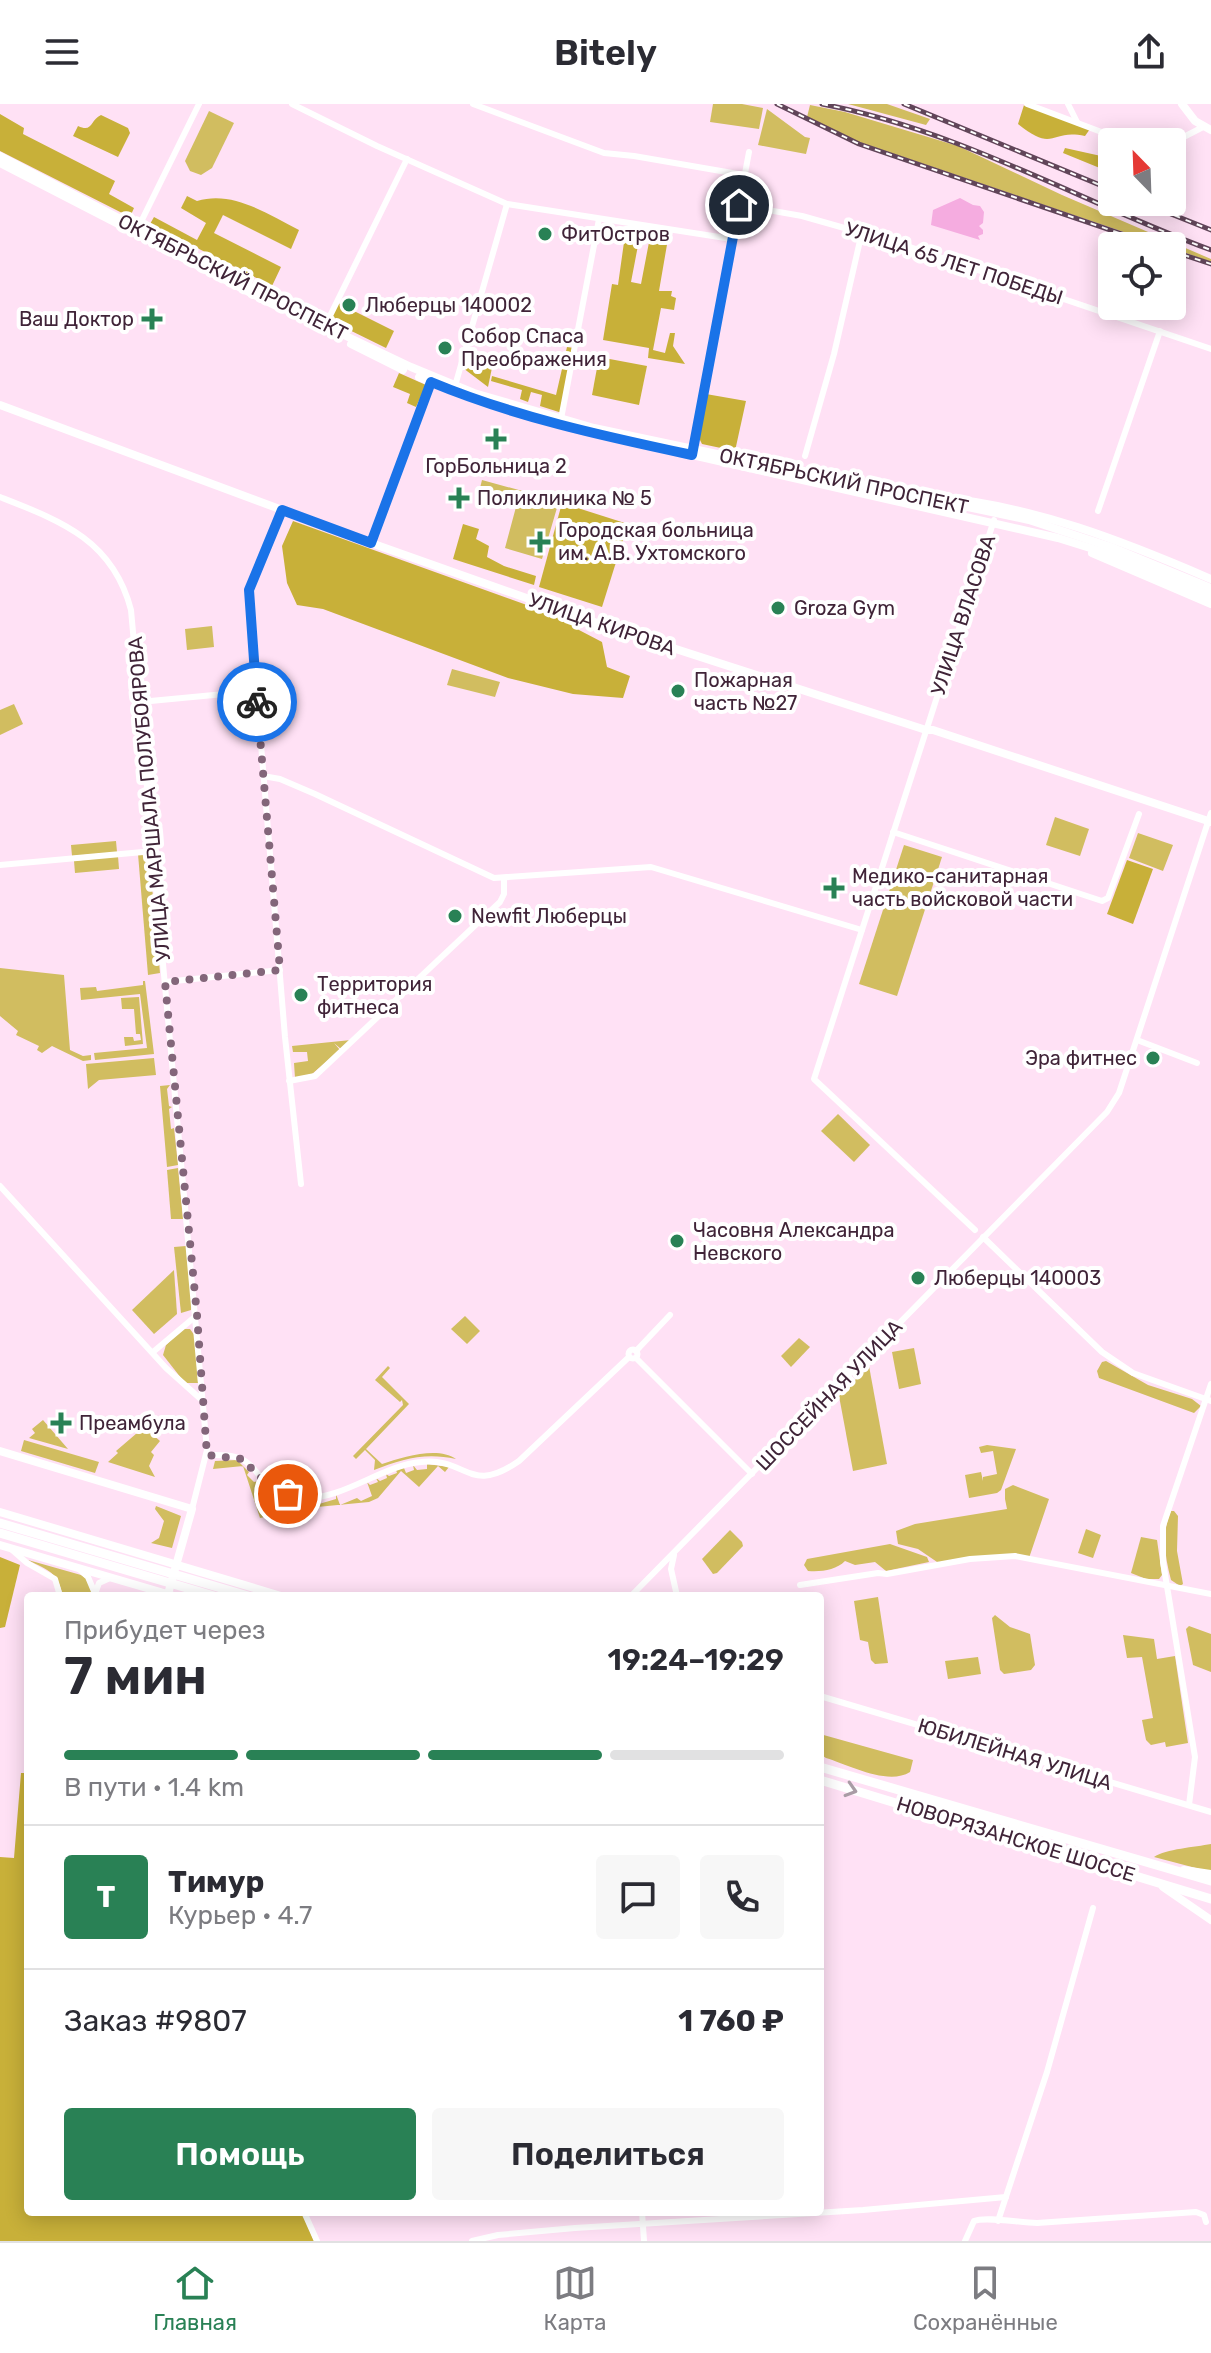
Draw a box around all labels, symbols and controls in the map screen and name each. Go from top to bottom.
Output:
icon: menu [40,30,84,74]
icon: share [1127,30,1171,74]
text: Bitely [554,31,657,74]
north arrow [1098,128,1186,216]
map controls [1098,128,1186,320]
pin [705,171,773,239]
icon: home [717,183,761,227]
street label: ОКТЯБРЬСКИЙ ПРОСПЕКТ [114,209,352,346]
street label: УЛИЦА 65 ЛЕТ ПОБЕДЫ [842,216,1066,310]
place label: ФитОстров [561,222,670,246]
marker: ФитОстров [536,225,554,243]
button: locate [1098,232,1186,320]
place label: Люберцы 140002 [365,293,532,317]
marker: Люберцы 140002 [340,296,358,314]
place label: Ваш Доктор [19,307,134,331]
marker: Ваш Доктор [141,308,163,330]
place label: Собор Спаса Преображения [461,324,607,371]
marker: Собор Спаса Преображения [436,339,454,357]
marker: ГорБольница 2 [485,428,507,450]
street label: ОКТЯБРЬСКИЙ ПРОСПЕКТ [717,443,971,519]
place label: ГорБольница 2 [425,454,567,478]
place label: Поликлиника № 5 [477,486,652,510]
marker: Поликлиника № 5 [448,487,470,509]
place label: Городская больница им. А.В. Ухтомского [558,518,754,565]
marker: Городская больница им. А.В. Ухтомского [529,531,551,553]
street label: УЛИЦА ВЛАСОВА [926,532,1000,698]
street label: УЛИЦА КИРОВА [525,588,679,660]
place label: Groza Gym [794,596,895,620]
marker: Groza Gym [769,599,787,617]
street label: УЛИЦА МАРШАЛА ПОЛУБОЯРОВА [123,635,175,963]
courier [217,662,297,742]
place label: Пожарная часть №27 [694,668,797,715]
icon: bike [235,680,279,724]
marker: Пожарная часть №27 [669,682,687,700]
place label: Медико-санитарная часть войсковой части [852,864,1073,911]
marker: Медико-санитарная часть войсковой части [823,877,845,899]
place label: Newfit Люберцы [471,904,627,928]
marker: Newfit Люберцы [446,907,464,925]
place label: Территория фитнеса [317,972,433,1019]
marker: Территория фитнеса [292,986,310,1004]
place label: Эра фитнес [1025,1046,1137,1070]
marker: Эра фитнес [1144,1049,1162,1067]
place label: Часовня Александра Невского [693,1218,895,1265]
marker: Часовня Александра Невского [668,1232,686,1250]
place label: Люберцы 140003 [934,1266,1101,1290]
marker: Люберцы 140003 [909,1269,927,1287]
street label: ШОССЕЙНАЯ УЛИЦА [751,1315,907,1475]
place label: Преамбула [79,1411,186,1435]
marker: Преамбула [50,1412,72,1434]
pin [254,1460,322,1528]
icon: bag [266,1472,310,1516]
text: Прибудет через [64,1615,265,1646]
text: 19:24–19:29 [608,1642,784,1678]
text: 7 мин [64,1645,207,1707]
street label: ЮБИЛЕЙНАЯ УЛИЦА [915,1713,1115,1795]
text: В пути · 1.4 km [64,1772,244,1803]
one-way arrow [844,1781,858,1797]
street label: НОВОРЯЗАНСКОЕ ШОССЕ [894,1791,1138,1887]
button: chat [596,1855,680,1939]
button: phone [700,1855,784,1939]
text: Тимур [168,1864,264,1900]
text: Т [97,1879,115,1915]
text: Курьер · 4.7 [168,1900,312,1931]
text: Заказ #9807 [64,2003,247,2039]
text: 1 760 ₽ [678,2003,784,2039]
button: Помощь [64,2108,416,2200]
button: Поделиться [432,2108,784,2200]
tab: Главная [153,2261,237,2336]
tab: Карта [544,2261,606,2336]
tab: Сохранённые [913,2261,1058,2336]

